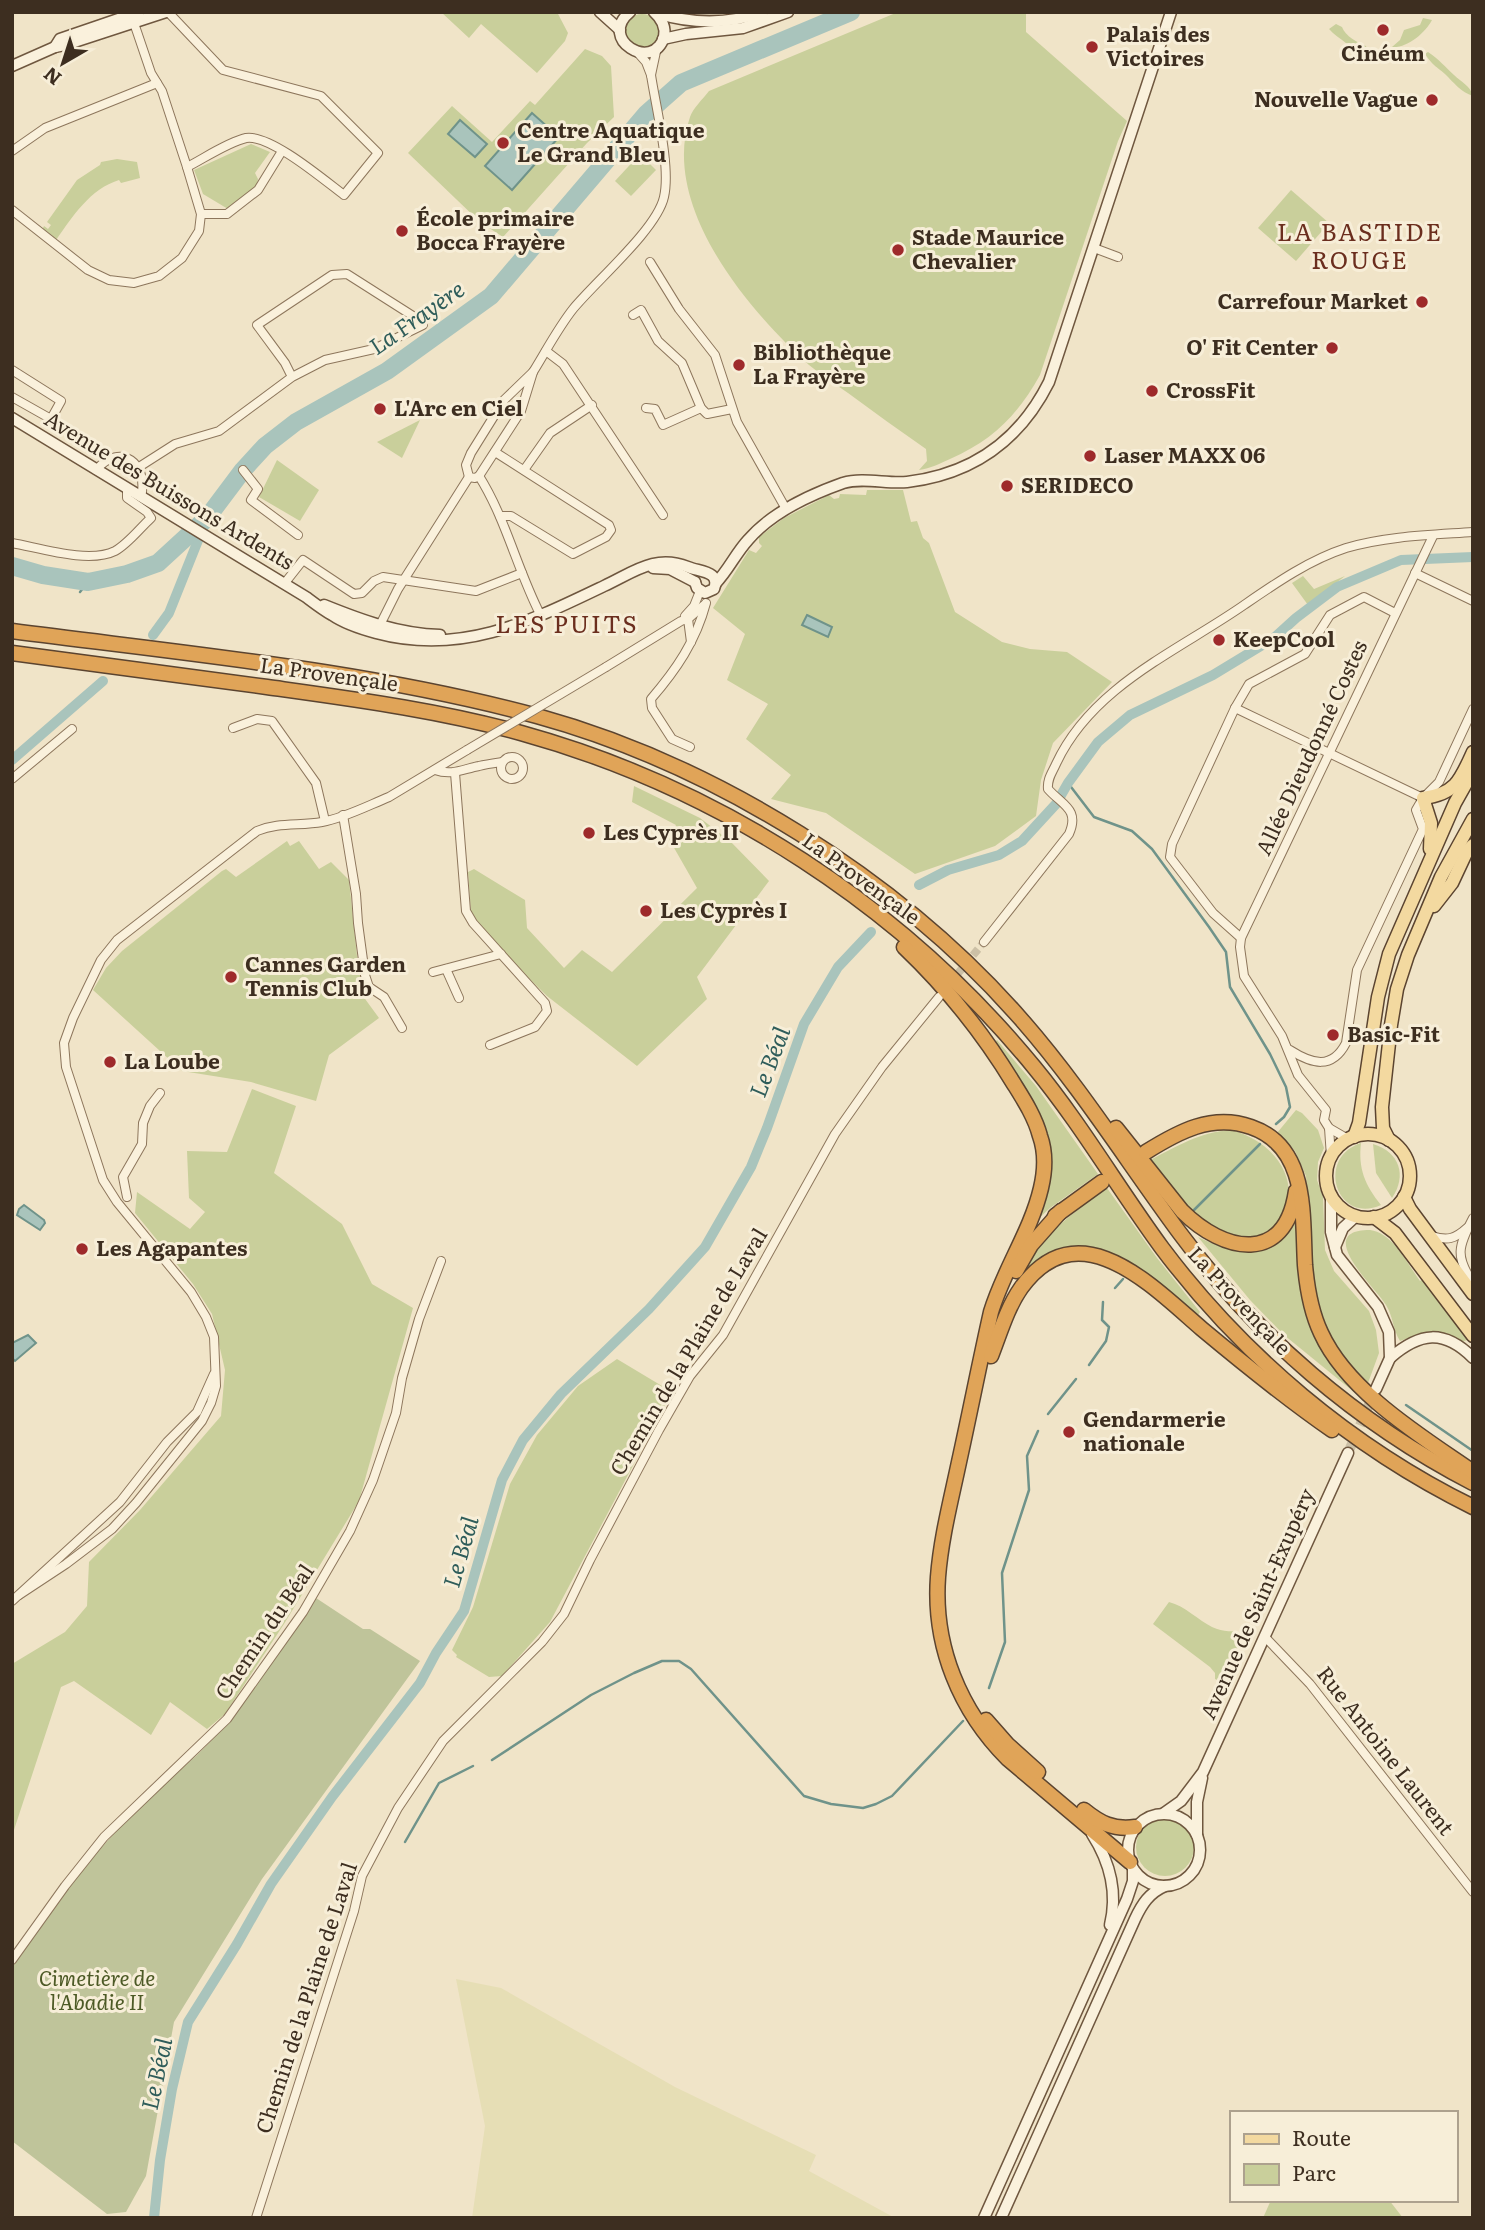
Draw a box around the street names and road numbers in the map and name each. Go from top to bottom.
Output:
street label: Avenue des Buissons Ardents [40,402,301,576]
street label: Allée Dieudonné Costes [1246,634,1373,860]
street label: La Provençale [258,647,400,698]
street label: La Provençale [797,824,928,930]
street label: Chemin de la Plaine de Laval [601,1221,773,1480]
street label: La Provençale [1182,1238,1300,1361]
street label: Avenue de Saint-Exupéry [1191,1482,1321,1723]
street label: Chemin du Béal [206,1557,320,1705]
street label: Rue Antoine Laurent [1311,1658,1463,1841]
street label: Chemin de la Plaine de Laval [246,1858,363,2137]

